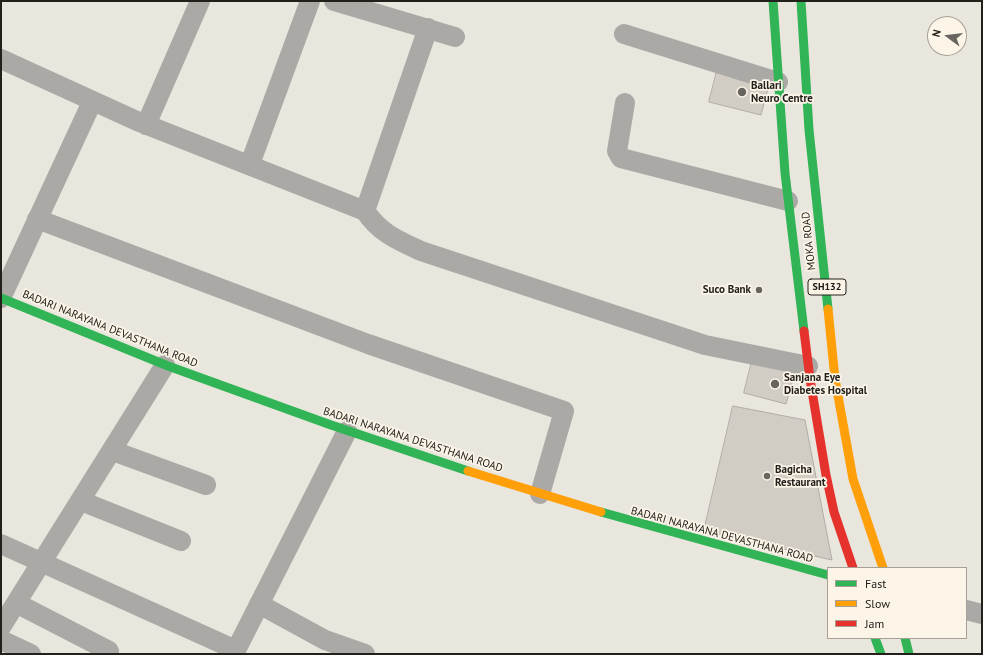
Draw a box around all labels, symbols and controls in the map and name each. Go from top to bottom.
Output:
north arrow [927,16,967,56]
text: N [929,28,944,38]
place label: Ballari Neuro Centre [751,79,813,105]
marker: Ballari Neuro Centre [736,86,748,98]
street label: MOKA ROAD [799,211,819,271]
road number: SH132 [808,279,846,295]
place label: Suco Bank [703,283,751,297]
marker: Suco Bank [754,285,764,295]
street label: BADARI NARAYANA DEVASTHANA ROAD [20,288,200,370]
place label: Sanjana Eye Diabetes Hospital [784,371,867,397]
marker: Sanjana Eye Diabetes Hospital [769,378,781,390]
street label: BADARI NARAYANA DEVASTHANA ROAD [322,405,504,475]
place label: Bagicha Restaurant [775,463,826,489]
marker: Bagicha Restaurant [762,471,772,481]
street label: BADARI NARAYANA DEVASTHANA ROAD [629,504,815,566]
legend [827,567,967,639]
text: Fast [865,576,886,591]
text: Slow [865,596,890,611]
text: Jam [865,616,884,631]

